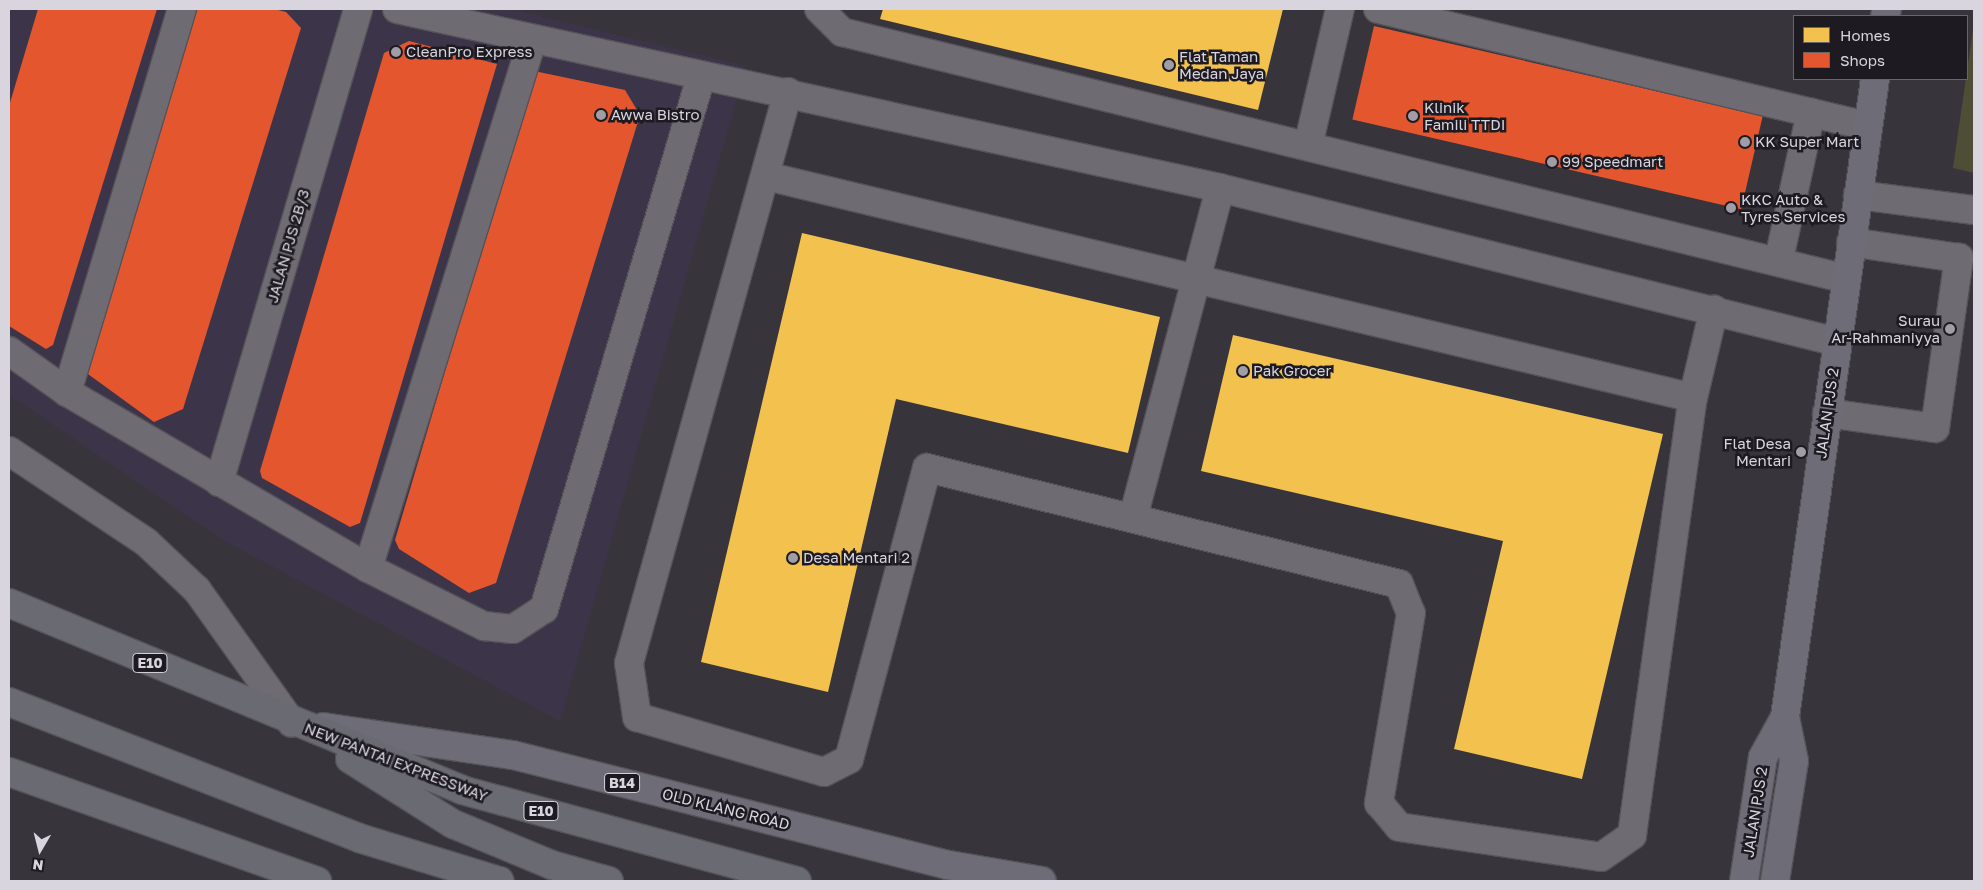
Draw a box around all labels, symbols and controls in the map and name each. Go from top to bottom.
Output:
legend [1793,15,1968,80]
text: Homes [1840,26,1890,44]
place label: CleanPro Express [406,43,532,61]
marker: CleanPro Express [390,46,402,58]
place label: Flat Taman Medan Jaya [1179,47,1264,82]
text: Shops [1840,51,1885,69]
marker: Flat Taman Medan Jaya [1163,59,1175,71]
place label: Klinik Famili TTDI [1424,98,1505,133]
place label: Awwa Bistro [611,106,699,124]
marker: Awwa Bistro [595,109,607,121]
marker: Klinik Famili TTDI [1406,109,1420,123]
place label: KK Super Mart [1755,133,1859,151]
marker: KK Super Mart [1739,136,1751,148]
place label: 99 Speedmart [1562,153,1663,171]
marker: 99 Speedmart [1546,156,1558,168]
street label: JALAN PJS 2B/3 [263,187,313,305]
place label: KKC Auto & Tyres Services [1741,190,1845,225]
marker: KKC Auto & Tyres Services [1725,202,1737,214]
place label: Surau Ar-Rahmaniyya [1831,311,1940,346]
marker: Surau Ar-Rahmaniyya [1944,323,1956,335]
place label: Pak Grocer [1253,362,1331,380]
marker: Pak Grocer [1237,365,1249,377]
street label: JALAN PJS 2 [1812,367,1842,459]
place label: Flat Desa Mentari [1724,434,1791,469]
marker: Flat Desa Mentari [1795,446,1807,458]
place label: Desa Mentari 2 [803,549,910,567]
marker: Desa Mentari 2 [787,552,799,564]
road number: E10 [131,651,169,674]
street label: NEW PANTAI EXPRESSWAY [302,719,490,805]
street label: JALAN PJS 2 [1739,766,1771,858]
road number: B14 [603,771,641,794]
street label: OLD KLANG ROAD [660,784,792,834]
road number: E10 [522,799,560,822]
north arrow [15,825,65,875]
text: N [31,856,44,875]

